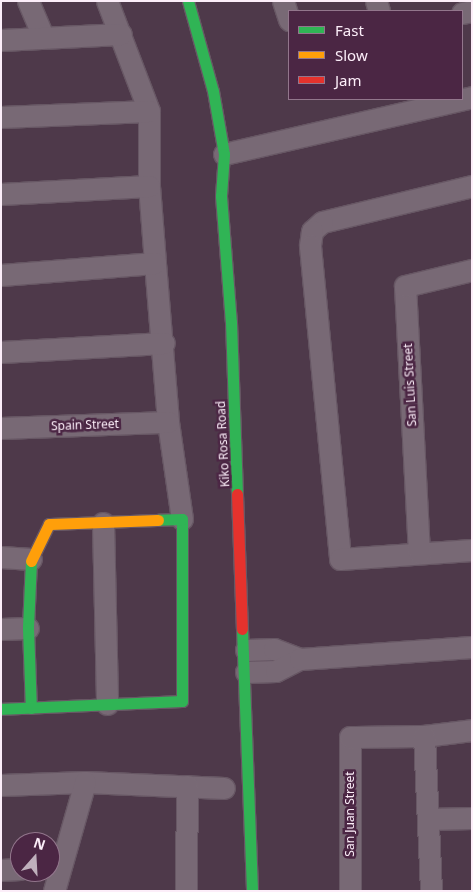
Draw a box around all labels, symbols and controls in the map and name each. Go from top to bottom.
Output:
legend [288,10,463,100]
text: Fast [335,20,364,40]
text: Slow [335,45,368,65]
text: Jam [335,70,362,90]
street label: San Luis Street [401,343,419,427]
street label: Kiko Rosa Road [214,400,232,488]
street label: Spain Street [51,417,119,433]
street label: San Juan Street [343,771,357,857]
north arrow [10,832,60,882]
text: N [31,832,48,854]

